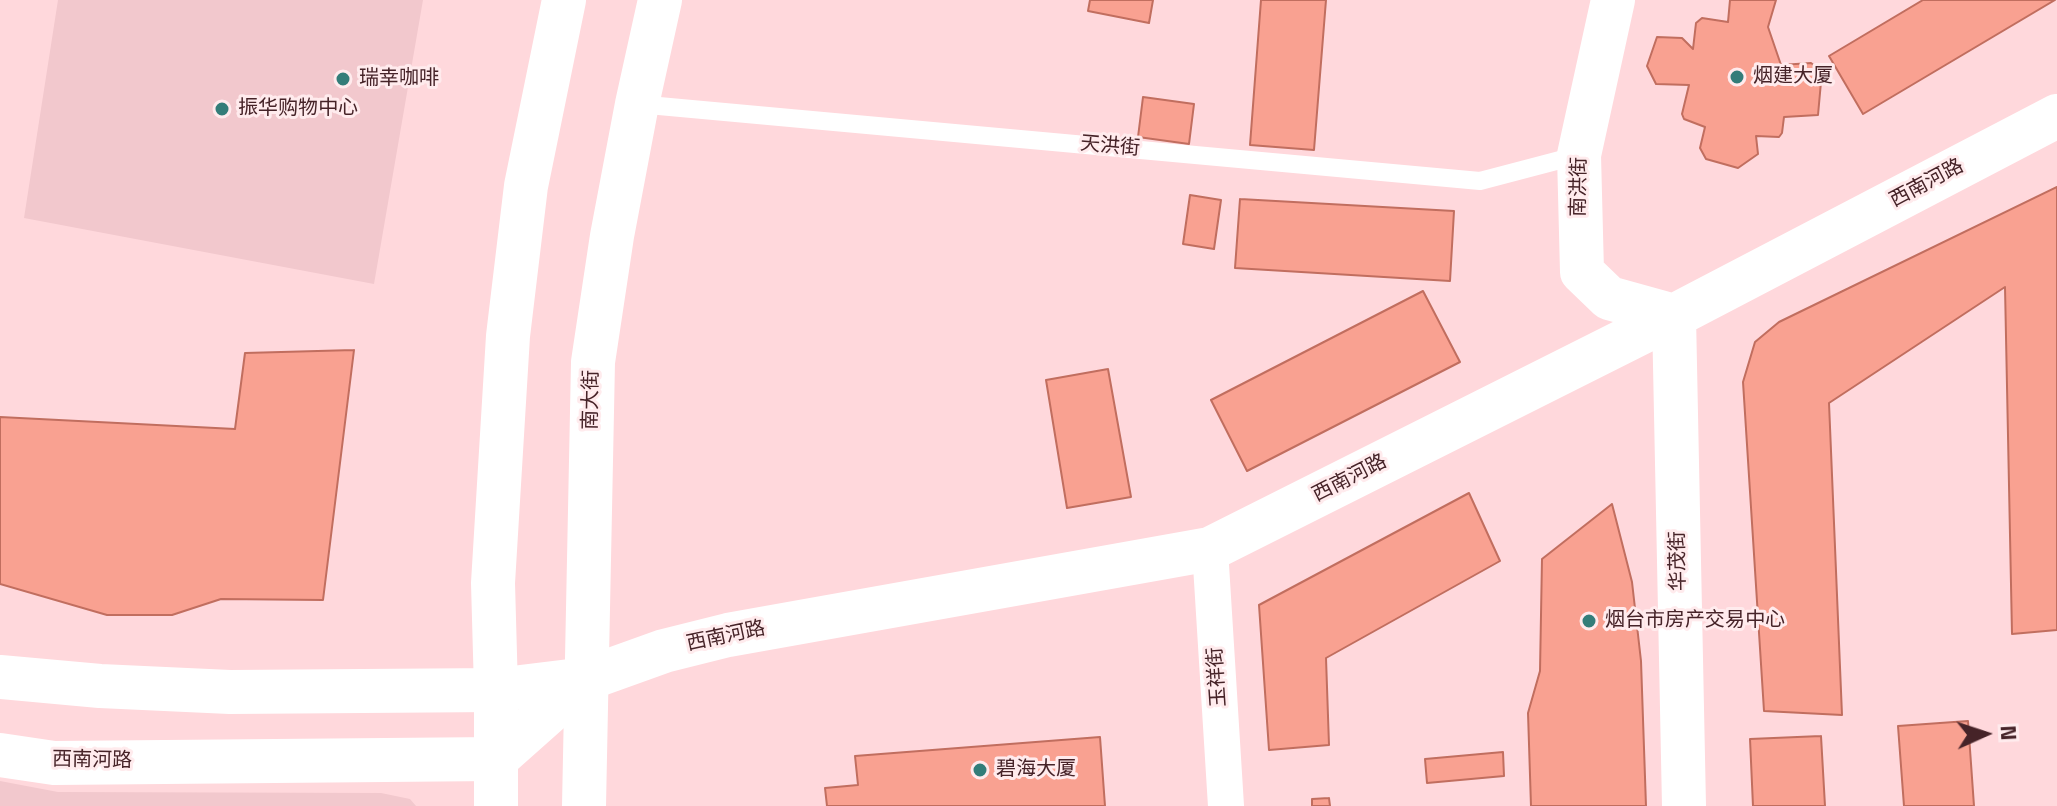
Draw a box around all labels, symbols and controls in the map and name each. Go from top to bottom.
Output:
place label: 烟建大厦 [1753,65,1833,89]
place label: 瑞幸咖啡 [359,67,439,91]
marker: 烟建大厦 [1728,68,1746,86]
marker: 瑞幸咖啡 [334,70,352,88]
place label: 振华购物中心 [238,97,358,121]
marker: 振华购物中心 [213,100,231,118]
street label: 天洪街 [1079,132,1141,162]
street label: 西南河路 [1886,155,1968,213]
street label: 南洪街 [1567,157,1593,217]
street label: 南大街 [579,370,605,430]
street label: 西南河路 [1309,450,1391,508]
street label: 华茂街 [1666,531,1692,591]
place label: 烟台市房产交易中心 [1605,609,1785,633]
marker: 烟台市房产交易中心 [1580,612,1598,630]
street label: 西南河路 [684,617,768,657]
street label: 玉祥街 [1204,646,1232,708]
north arrow [1945,694,2025,774]
text: N [1992,724,2026,741]
street label: 西南河路 [52,748,132,774]
place label: 碧海大厦 [996,758,1076,782]
marker: 碧海大厦 [971,761,989,779]

